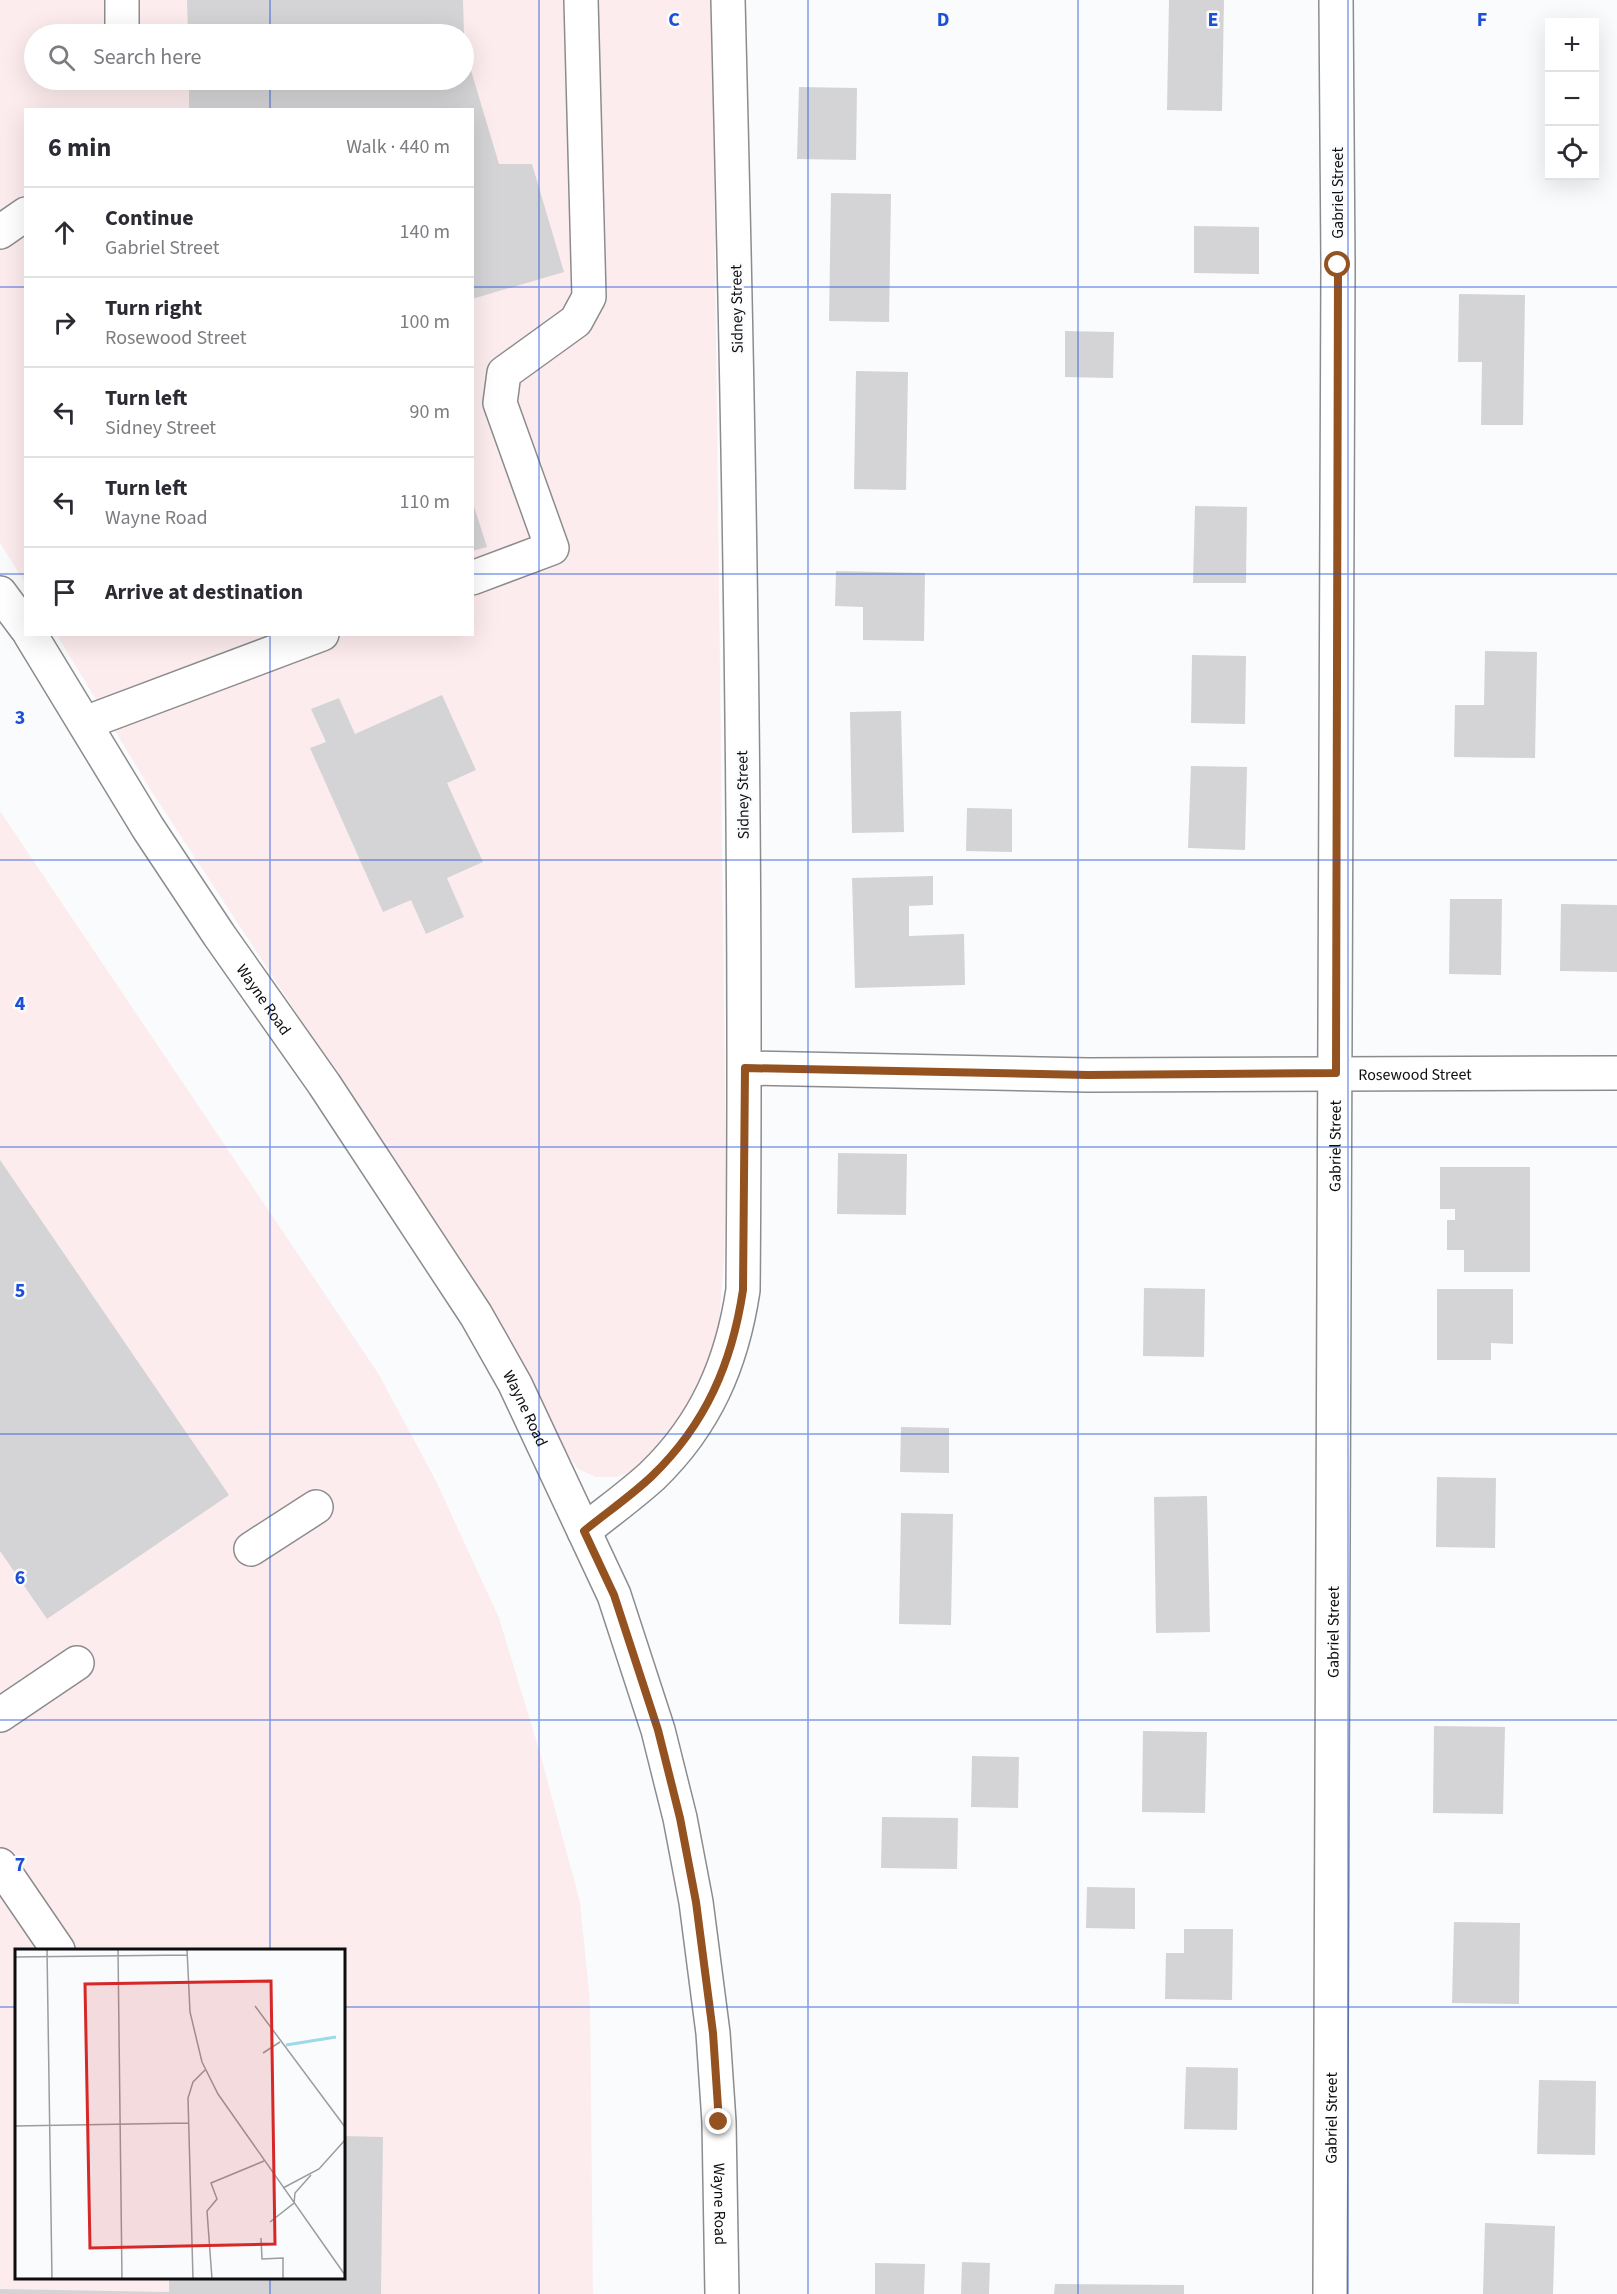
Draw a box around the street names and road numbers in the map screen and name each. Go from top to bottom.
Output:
street label: Gabriel Street [1327,147,1349,239]
street label: Sidney Street [725,264,749,354]
street label: Sidney Street [731,750,755,840]
street label: Wayne Road [231,960,296,1040]
street label: Rosewood Street [1358,1064,1472,1086]
street label: Gabriel Street [1324,1100,1347,1192]
street label: Wayne Road [497,1366,553,1450]
street label: Gabriel Street [1322,1586,1345,1678]
street label: Gabriel Street [1321,2072,1343,2164]
street label: Wayne Road [708,2163,731,2245]

